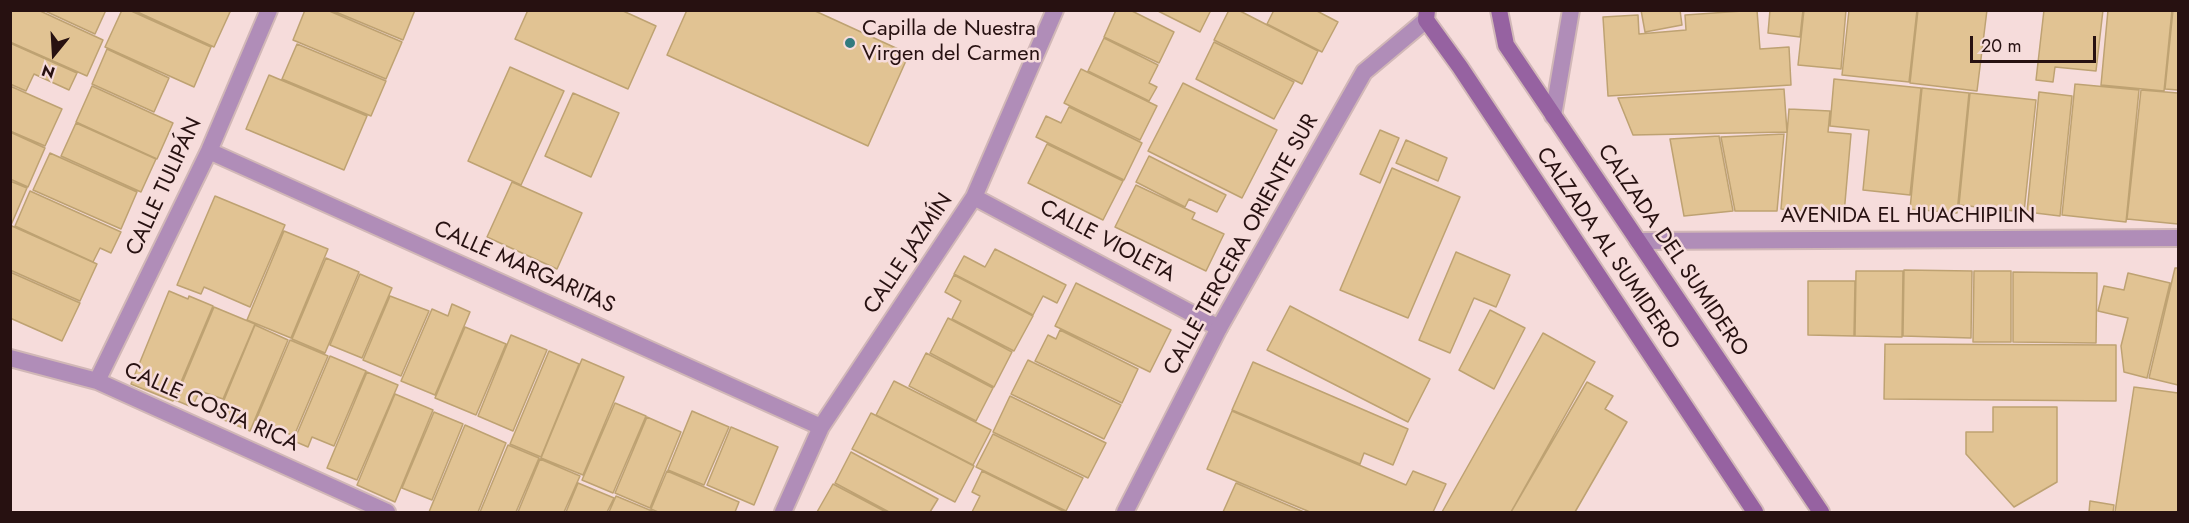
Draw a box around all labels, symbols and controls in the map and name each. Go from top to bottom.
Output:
place label: Capilla de Nuestra Virgen del Carmen [862,17,1040,68]
north arrow [24,24,84,84]
scale bar [1973,24,2099,62]
text: 20 m [1981,33,2021,59]
marker: Capilla de Nuestra Virgen del Carmen [843,36,857,50]
text: N [39,59,58,84]
street label: CALLE TERCERA ORIENTE SUR [1159,110,1325,380]
street label: CALLE TULIPÁN [122,114,208,260]
street label: CALZADA DEL SUMIDERO [1591,140,1753,362]
street label: CALZADA AL SUMIDERO [1530,143,1684,355]
street label: CALLE JAZMÍN [859,189,959,319]
street label: CALLE VIOLETA [1035,195,1179,289]
street label: AVENIDA EL HUACHIPILIN [1781,204,2035,230]
street label: CALLE MARGARITAS [429,216,619,320]
street label: CALLE COSTA RICA [120,358,302,458]

